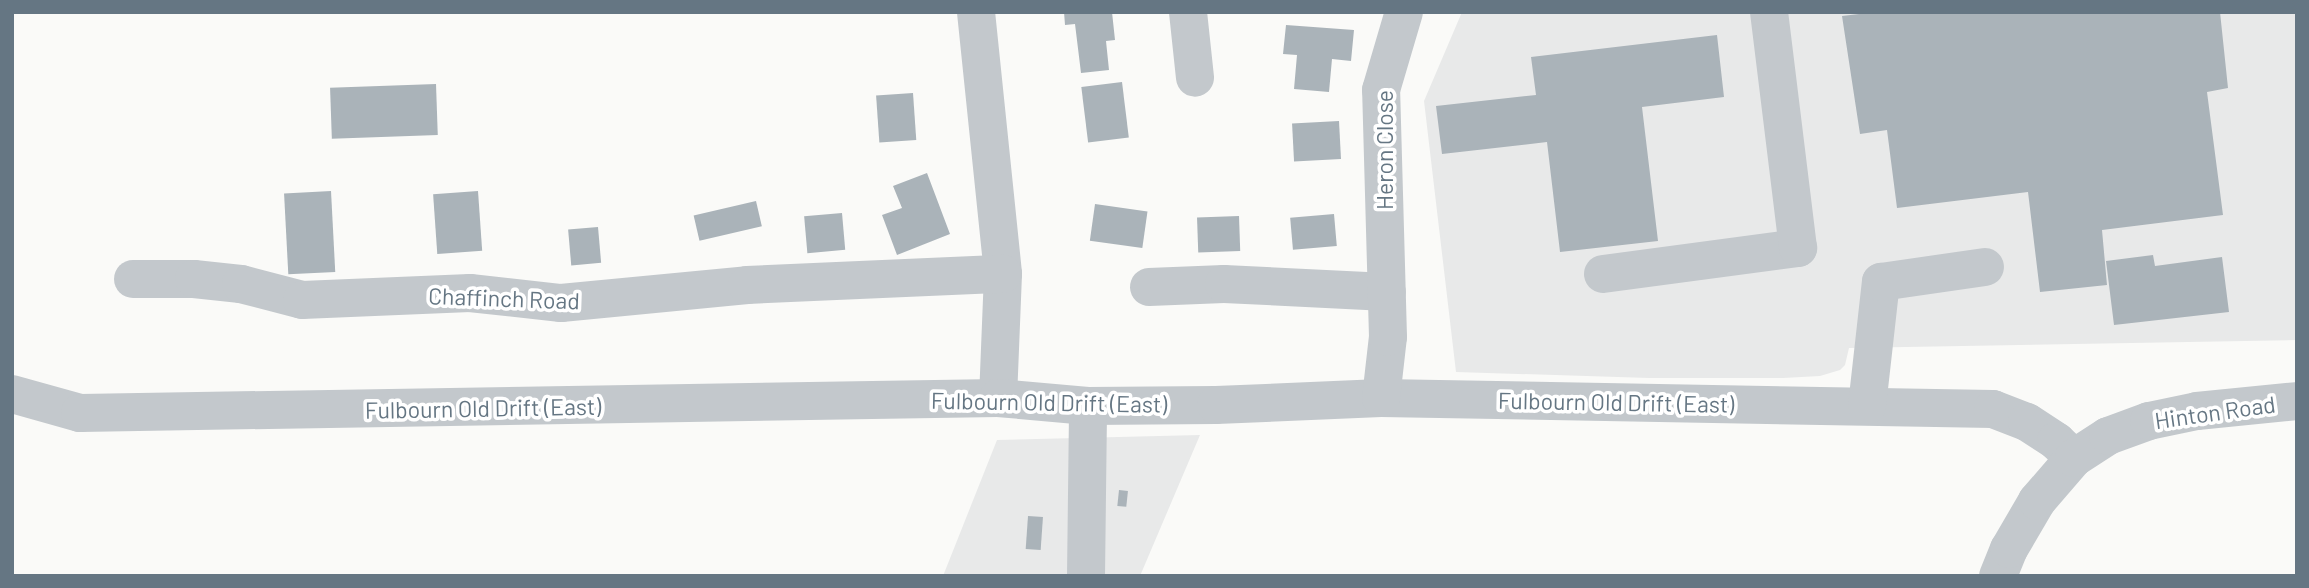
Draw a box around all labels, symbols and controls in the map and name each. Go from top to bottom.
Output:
street label: Heron Close [1370,90,1398,210]
street label: Chaffinch Road [428,282,580,314]
street label: Fulbourn Old Drift (East) [931,386,1167,418]
street label: Fulbourn Old Drift (East) [1498,386,1734,418]
street label: Hinton Road [2153,390,2277,434]
street label: Fulbourn Old Drift (East) [365,392,601,424]

